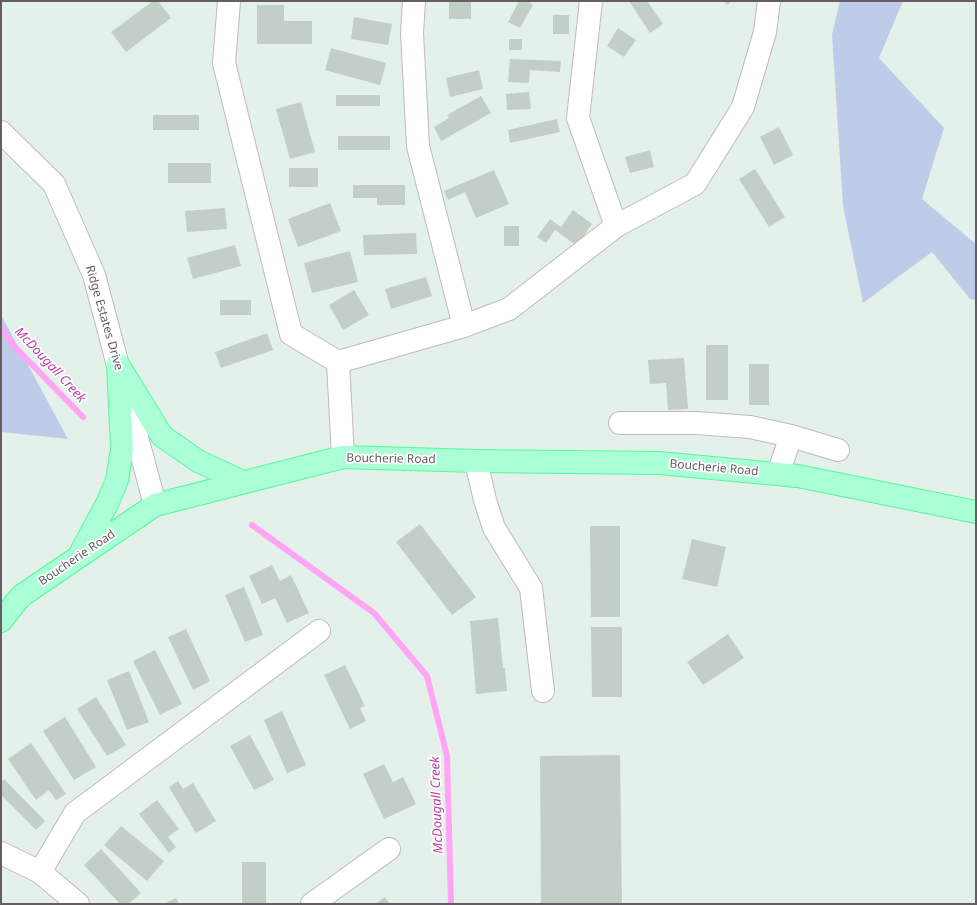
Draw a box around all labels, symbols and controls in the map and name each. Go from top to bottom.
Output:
street label: Ridge Estates Drive [82,264,126,372]
water label: McDougall Creek [11,324,89,406]
street label: Boucherie Road [346,451,436,467]
street label: Boucherie Road [669,457,759,479]
street label: Boucherie Road [36,527,118,589]
water label: McDougall Creek [428,756,446,854]

